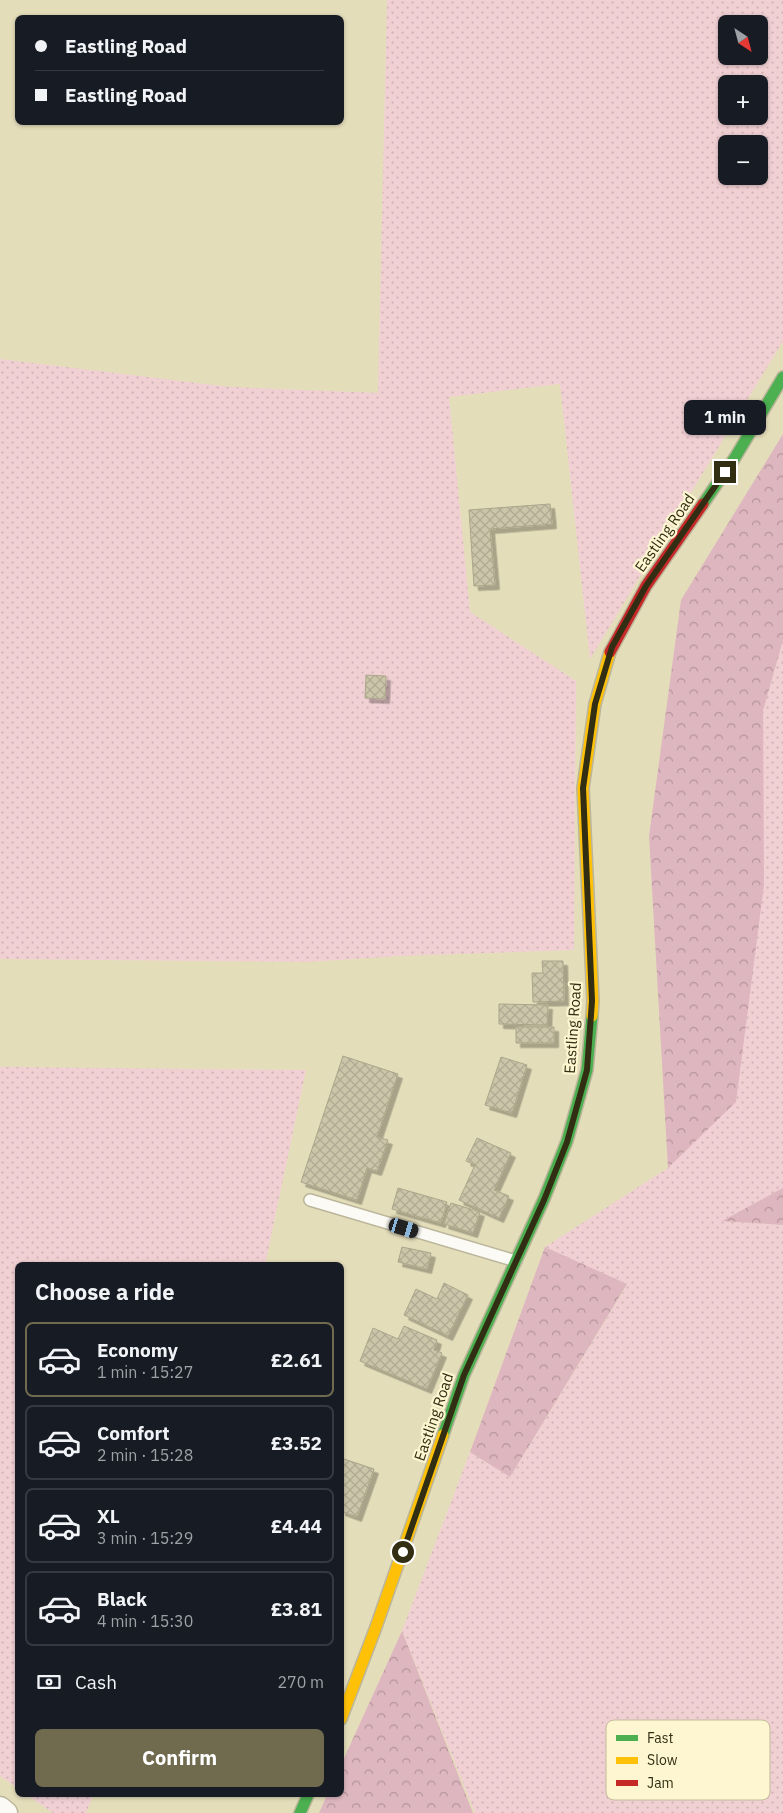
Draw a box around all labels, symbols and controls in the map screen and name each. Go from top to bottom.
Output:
north arrow [718,15,768,65]
map controls [718,15,768,185]
text: Eastling Road [65,34,187,58]
button: + [718,75,768,125]
text: Eastling Road [65,83,187,107]
button: − [718,135,768,185]
callout: 1 min [684,400,766,434]
text: 1 min [704,407,746,427]
route end [714,461,736,483]
street label: Eastling Road [631,490,699,576]
street label: Eastling Road [560,982,585,1074]
car [387,1216,420,1240]
text: Choose a ride [35,1277,175,1306]
icon: car [37,1337,82,1382]
text: Economy [97,1338,178,1362]
text: £2.61 [271,1348,322,1372]
text: 1 min · 15:27 [97,1362,193,1382]
street label: Eastling Road [410,1370,457,1463]
icon: car [37,1420,82,1465]
text: Comfort [97,1421,170,1445]
text: £3.52 [271,1431,322,1455]
text: 2 min · 15:28 [97,1445,193,1465]
icon: car [37,1503,82,1548]
text: XL [97,1504,120,1528]
text: £4.44 [271,1514,322,1538]
text: 3 min · 15:29 [97,1528,193,1548]
route start [392,1541,414,1563]
icon: car [37,1586,82,1631]
text: Black [97,1587,147,1611]
text: £3.81 [271,1597,322,1621]
text: 4 min · 15:30 [97,1611,193,1631]
icon: cash [35,1668,63,1696]
text: Cash [75,1670,117,1694]
text: 270 m [277,1672,324,1692]
legend [606,1720,770,1800]
button: Confirm [35,1729,324,1787]
text: Fast [647,1729,673,1747]
text: Slow [647,1751,678,1769]
text: Jam [647,1774,674,1792]

